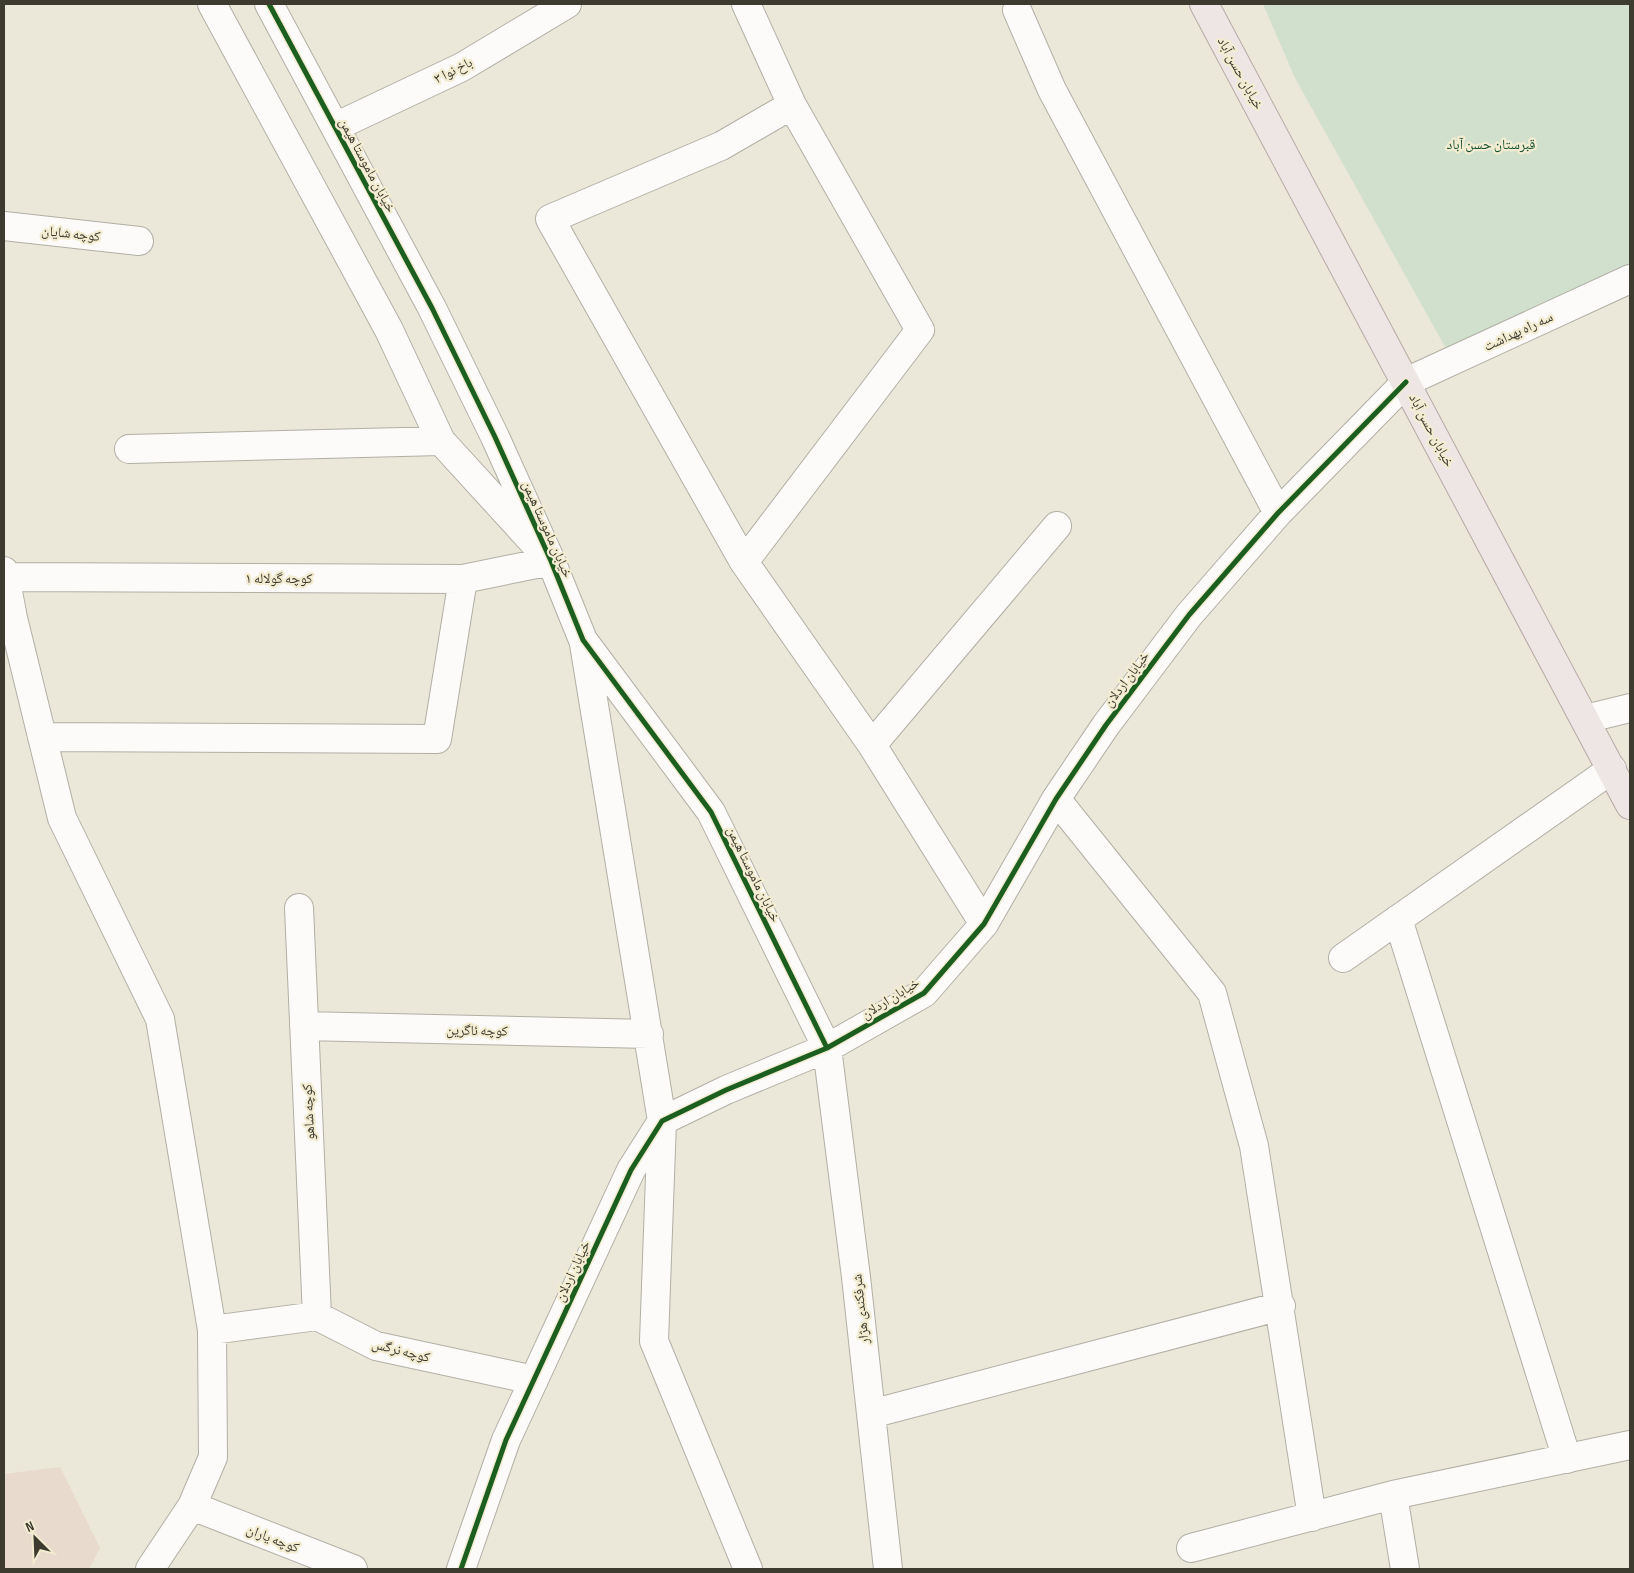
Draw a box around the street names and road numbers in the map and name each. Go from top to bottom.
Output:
street label: خیابان حسن آباد [1214,34,1268,113]
street label: باخ نوا ۳ [431,54,476,88]
street label: خیابان ماموستا هیمن [336,115,400,215]
street label: کوچه شایان [41,222,101,245]
street label: سه راه بهداشت [1481,308,1555,355]
street label: خیابان حسن آباد [1405,391,1458,470]
street label: خیابان ماموستا هیمن [519,478,577,580]
street label: کوچه گولاله ۱ [245,570,313,587]
street label: خیابان اردلان [1100,648,1153,710]
street label: خیابان ماموستا هیمن [723,824,784,925]
street label: خیابان اردلان [858,974,923,1023]
street label: کوچه ئاگرین [446,1021,508,1040]
street label: کوچه شاهو [299,1083,318,1141]
street label: خیابان اردلان [551,1238,594,1304]
street label: شرفکندی هژار [848,1273,873,1346]
street label: کوچه نرگس [370,1335,432,1366]
street label: کوچه یاران [244,1521,302,1556]

